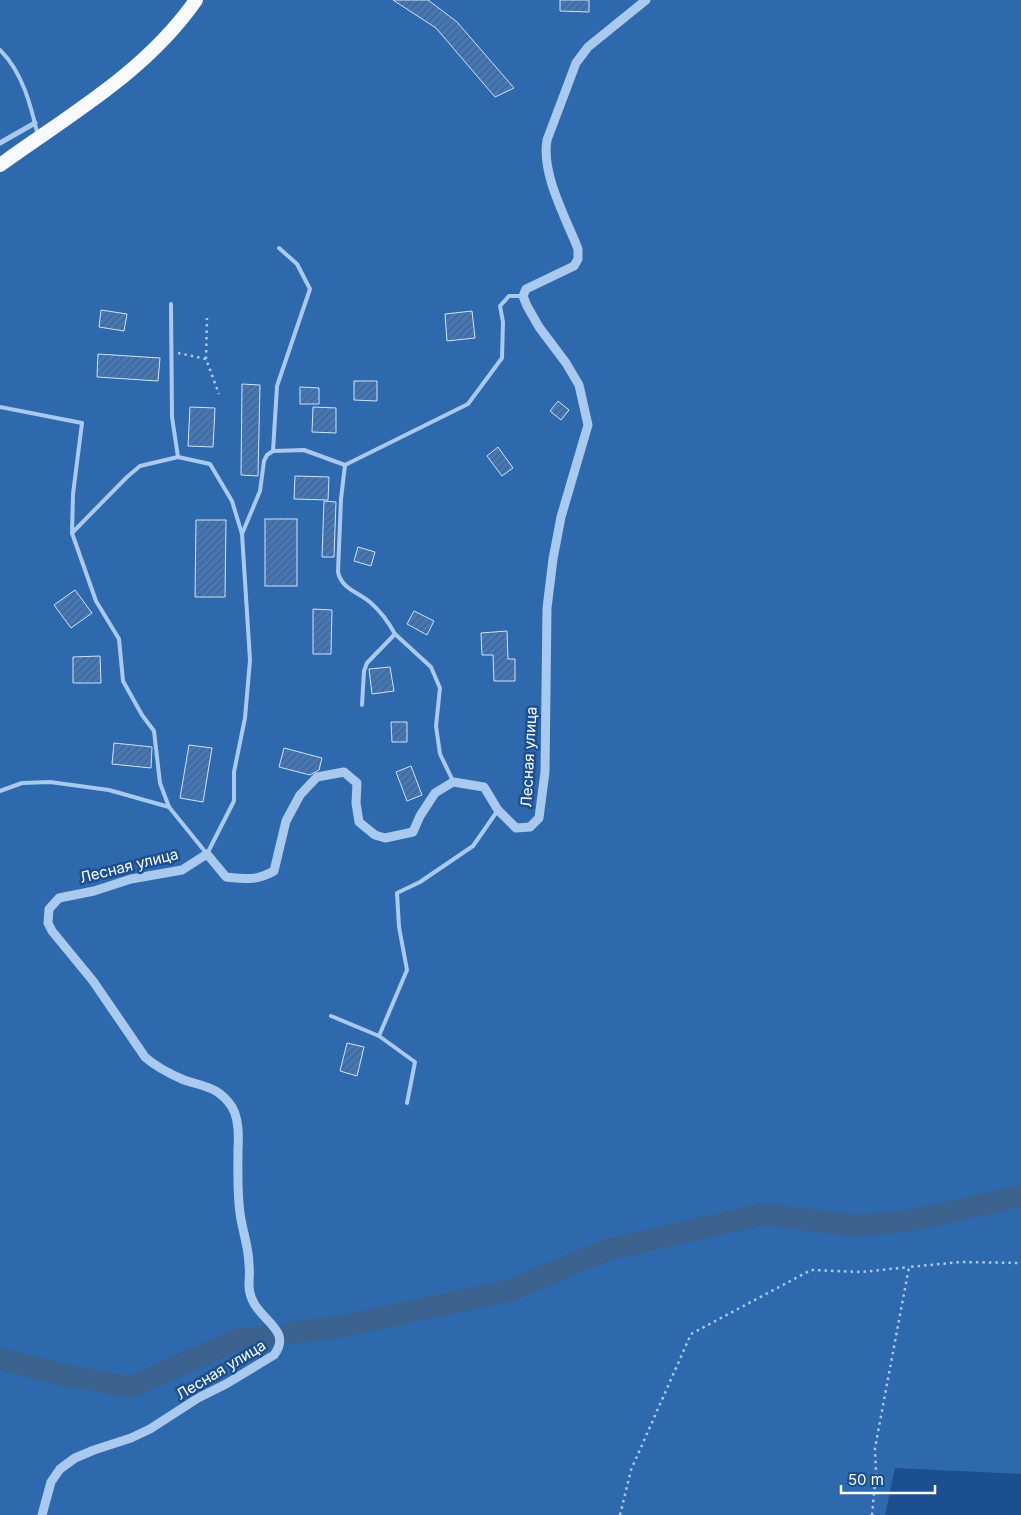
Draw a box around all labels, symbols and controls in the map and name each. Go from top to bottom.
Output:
street label: Лесная улица [516,706,541,808]
street label: Лесная улица [78,844,180,887]
street label: Лесная улица [173,1335,269,1404]
scale bar [841,1462,935,1494]
text: 50 m [848,1470,884,1489]

